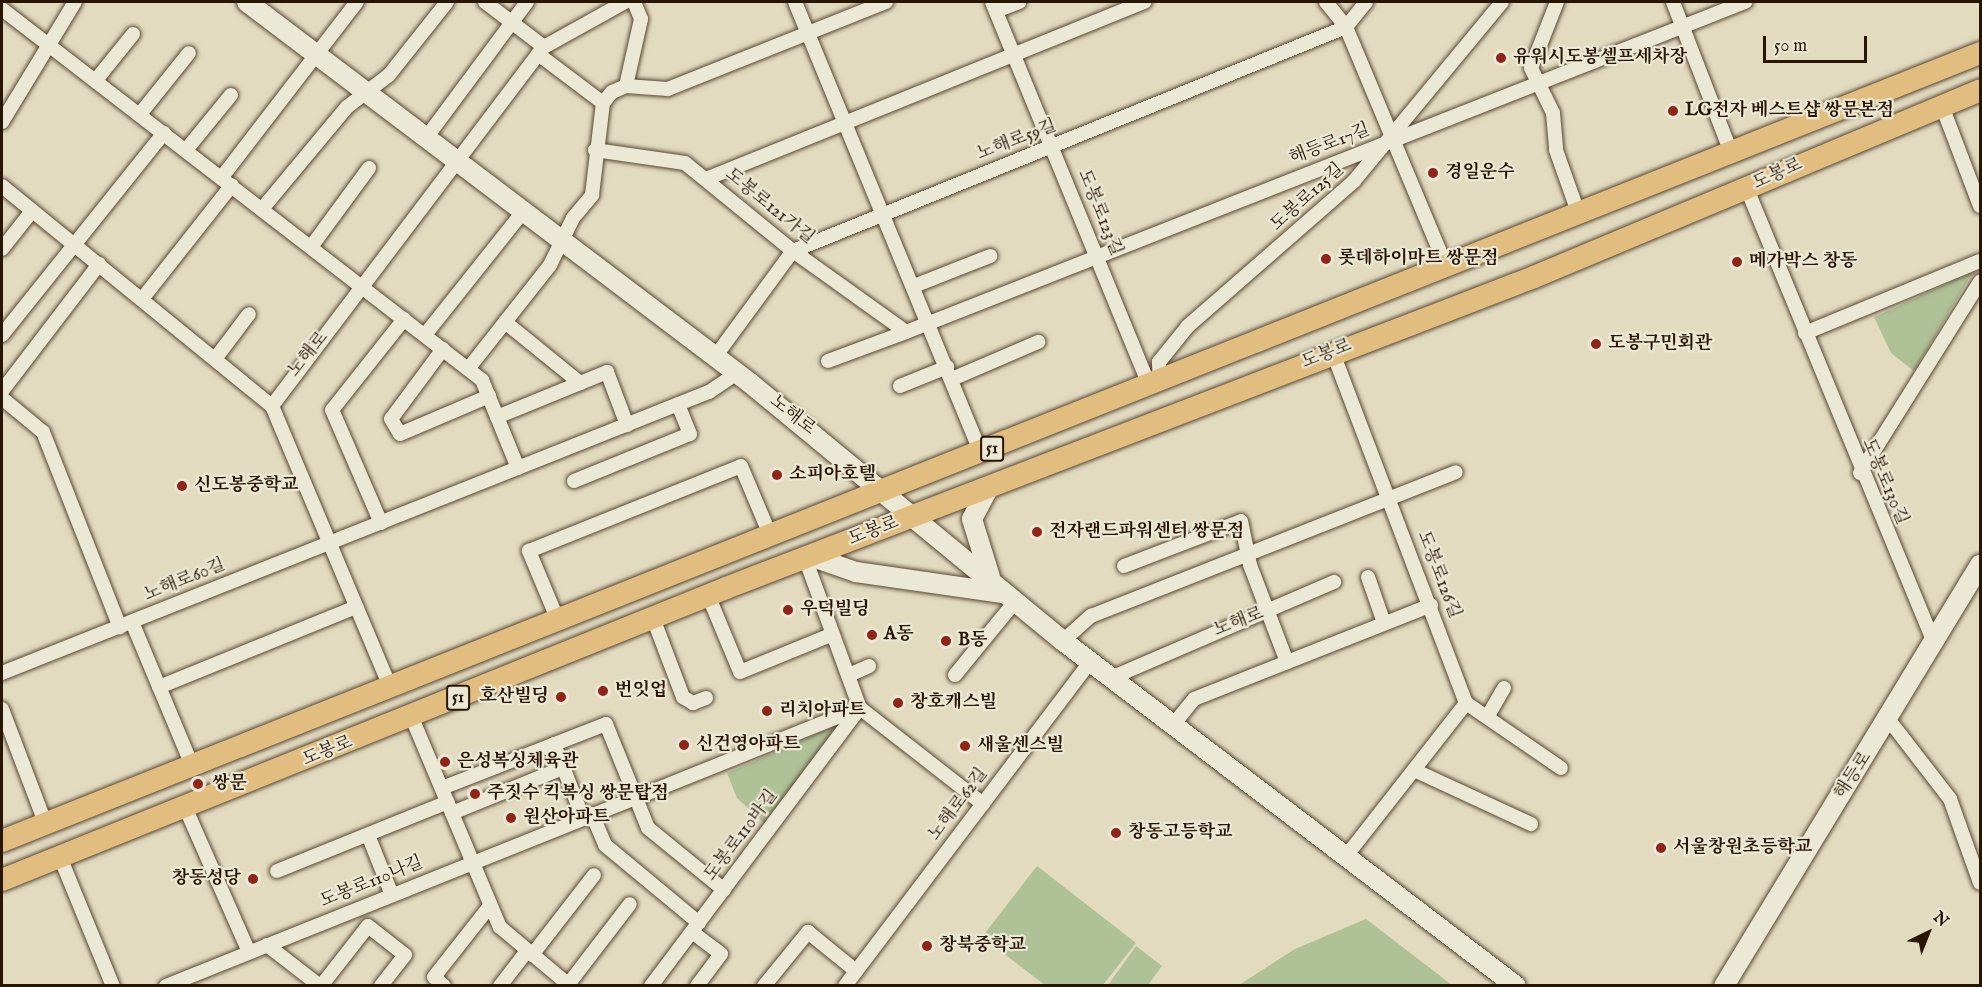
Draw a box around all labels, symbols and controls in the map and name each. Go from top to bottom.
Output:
scale bar [1766,24,1870,62]
text: 50 m [1774,35,1807,58]
place label: 유워시도봉셀프세차장 [1513,47,1687,69]
marker: 유워시도봉셀프세차장 [1494,51,1508,65]
place label: LG전자 베스트샵 쌍문본점 [1685,100,1894,122]
marker: LG전자 베스트샵 쌍문본점 [1666,104,1680,118]
street label: 노해로59길 [974,116,1060,166]
street label: 해등로17길 [1287,120,1373,170]
street label: 도봉로 [1750,155,1806,195]
street label: 도봉로125길 [1267,159,1349,237]
place label: 경일운수 [1445,162,1515,184]
street label: 도봉로121가길 [720,164,818,250]
marker: 경일운수 [1426,166,1440,180]
street label: 도봉로123길 [1072,167,1126,259]
place label: 롯데하이마트 쌍문점 [1338,248,1498,270]
place label: 메가박스 창동 [1749,251,1857,273]
marker: 롯데하이마트 쌍문점 [1319,252,1333,266]
marker: 메가박스 창동 [1730,255,1744,269]
street label: 노해로 [284,328,334,382]
place label: 도봉구민회관 [1608,333,1712,355]
street label: 도봉로 [1299,336,1355,374]
marker: 도봉구민회관 [1589,337,1603,351]
street label: 노해로 [765,391,819,441]
road number: 51 [980,436,1004,462]
street label: 도봉로130길 [1856,436,1912,528]
place label: 소피아호텔 [789,464,876,486]
marker: 소피아호텔 [770,468,784,482]
place label: 신도봉중학교 [194,475,298,497]
marker: 신도봉중학교 [175,479,189,493]
street label: 도봉로 [846,513,902,551]
place label: 전자랜드파워센터 쌍문점 [1049,521,1244,543]
marker: 전자랜드파워센터 쌍문점 [1030,525,1044,539]
street label: 도봉로126길 [1411,528,1465,622]
street label: 노해로60길 [141,555,229,607]
place label: 우덕빌딩 [800,599,870,621]
marker: 우덕빌딩 [781,603,795,617]
street label: 노해로 [1211,604,1267,642]
place label: A동 [884,624,914,646]
marker: A동 [865,628,879,642]
place label: B동 [958,630,987,652]
marker: B동 [939,634,953,648]
place label: 번잇업 [615,680,667,702]
marker: 번잇업 [596,684,610,698]
road number: 51 [446,685,470,711]
place label: 호산빌딩 [479,686,549,708]
marker: 호산빌딩 [554,690,568,704]
place label: 창호캐스빌 [910,692,997,714]
marker: 창호캐스빌 [891,696,905,710]
place label: 리치아파트 [779,700,866,722]
marker: 리치아파트 [760,704,774,718]
street label: 도봉로 [300,732,356,772]
place label: 신건영아파트 [696,734,800,756]
place label: 새울센스빌 [977,735,1064,757]
marker: 신건영아파트 [677,738,691,752]
marker: 새울센스빌 [958,739,972,753]
street label: 해등로 [1831,748,1877,804]
place label: 은성복싱체육관 [457,751,579,773]
marker: 은성복싱체육관 [438,755,452,769]
street label: 노해로62길 [925,764,993,846]
place label: 쌍문 [212,773,247,795]
marker: 쌍문 [189,775,207,793]
place label: 주짓수 킥복싱 쌍문탑점 [487,783,669,805]
street label: 도봉로110바길 [701,786,783,886]
marker: 주짓수 킥복싱 쌍문탑점 [468,787,482,801]
place label: 원산아파트 [523,807,610,829]
marker: 원산아파트 [504,811,518,825]
place label: 창동고등학교 [1128,822,1232,844]
marker: 창동고등학교 [1109,826,1123,840]
place label: 서울창원초등학교 [1673,837,1812,859]
marker: 서울창원초등학교 [1654,841,1668,855]
street label: 도봉로110나길 [317,853,427,913]
place label: 창동성당 [171,868,241,890]
marker: 창동성당 [246,872,260,886]
north arrow [1898,903,1958,963]
text: N [1928,908,1952,932]
place label: 창북중학교 [939,935,1026,957]
marker: 창북중학교 [920,939,934,953]

